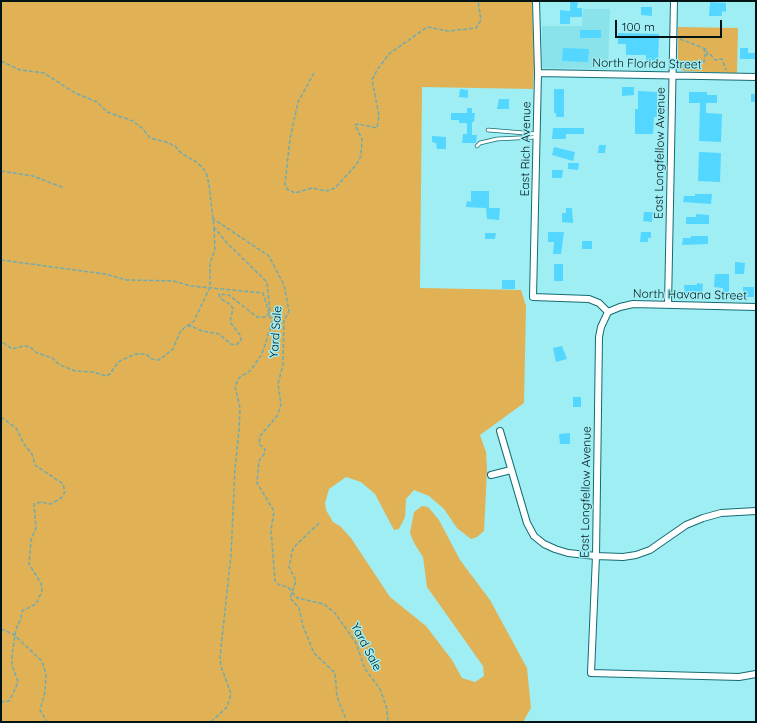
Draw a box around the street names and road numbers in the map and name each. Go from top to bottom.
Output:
street label: North Florida Street [592,56,702,72]
street label: East Longfellow Avenue [652,87,668,219]
street label: East Rich Avenue [518,101,534,197]
street label: North Havana Street [633,287,747,303]
street label: Yard Sale [267,306,285,358]
street label: East Longfellow Avenue [578,426,594,558]
street label: Yard Sale [347,621,385,673]

